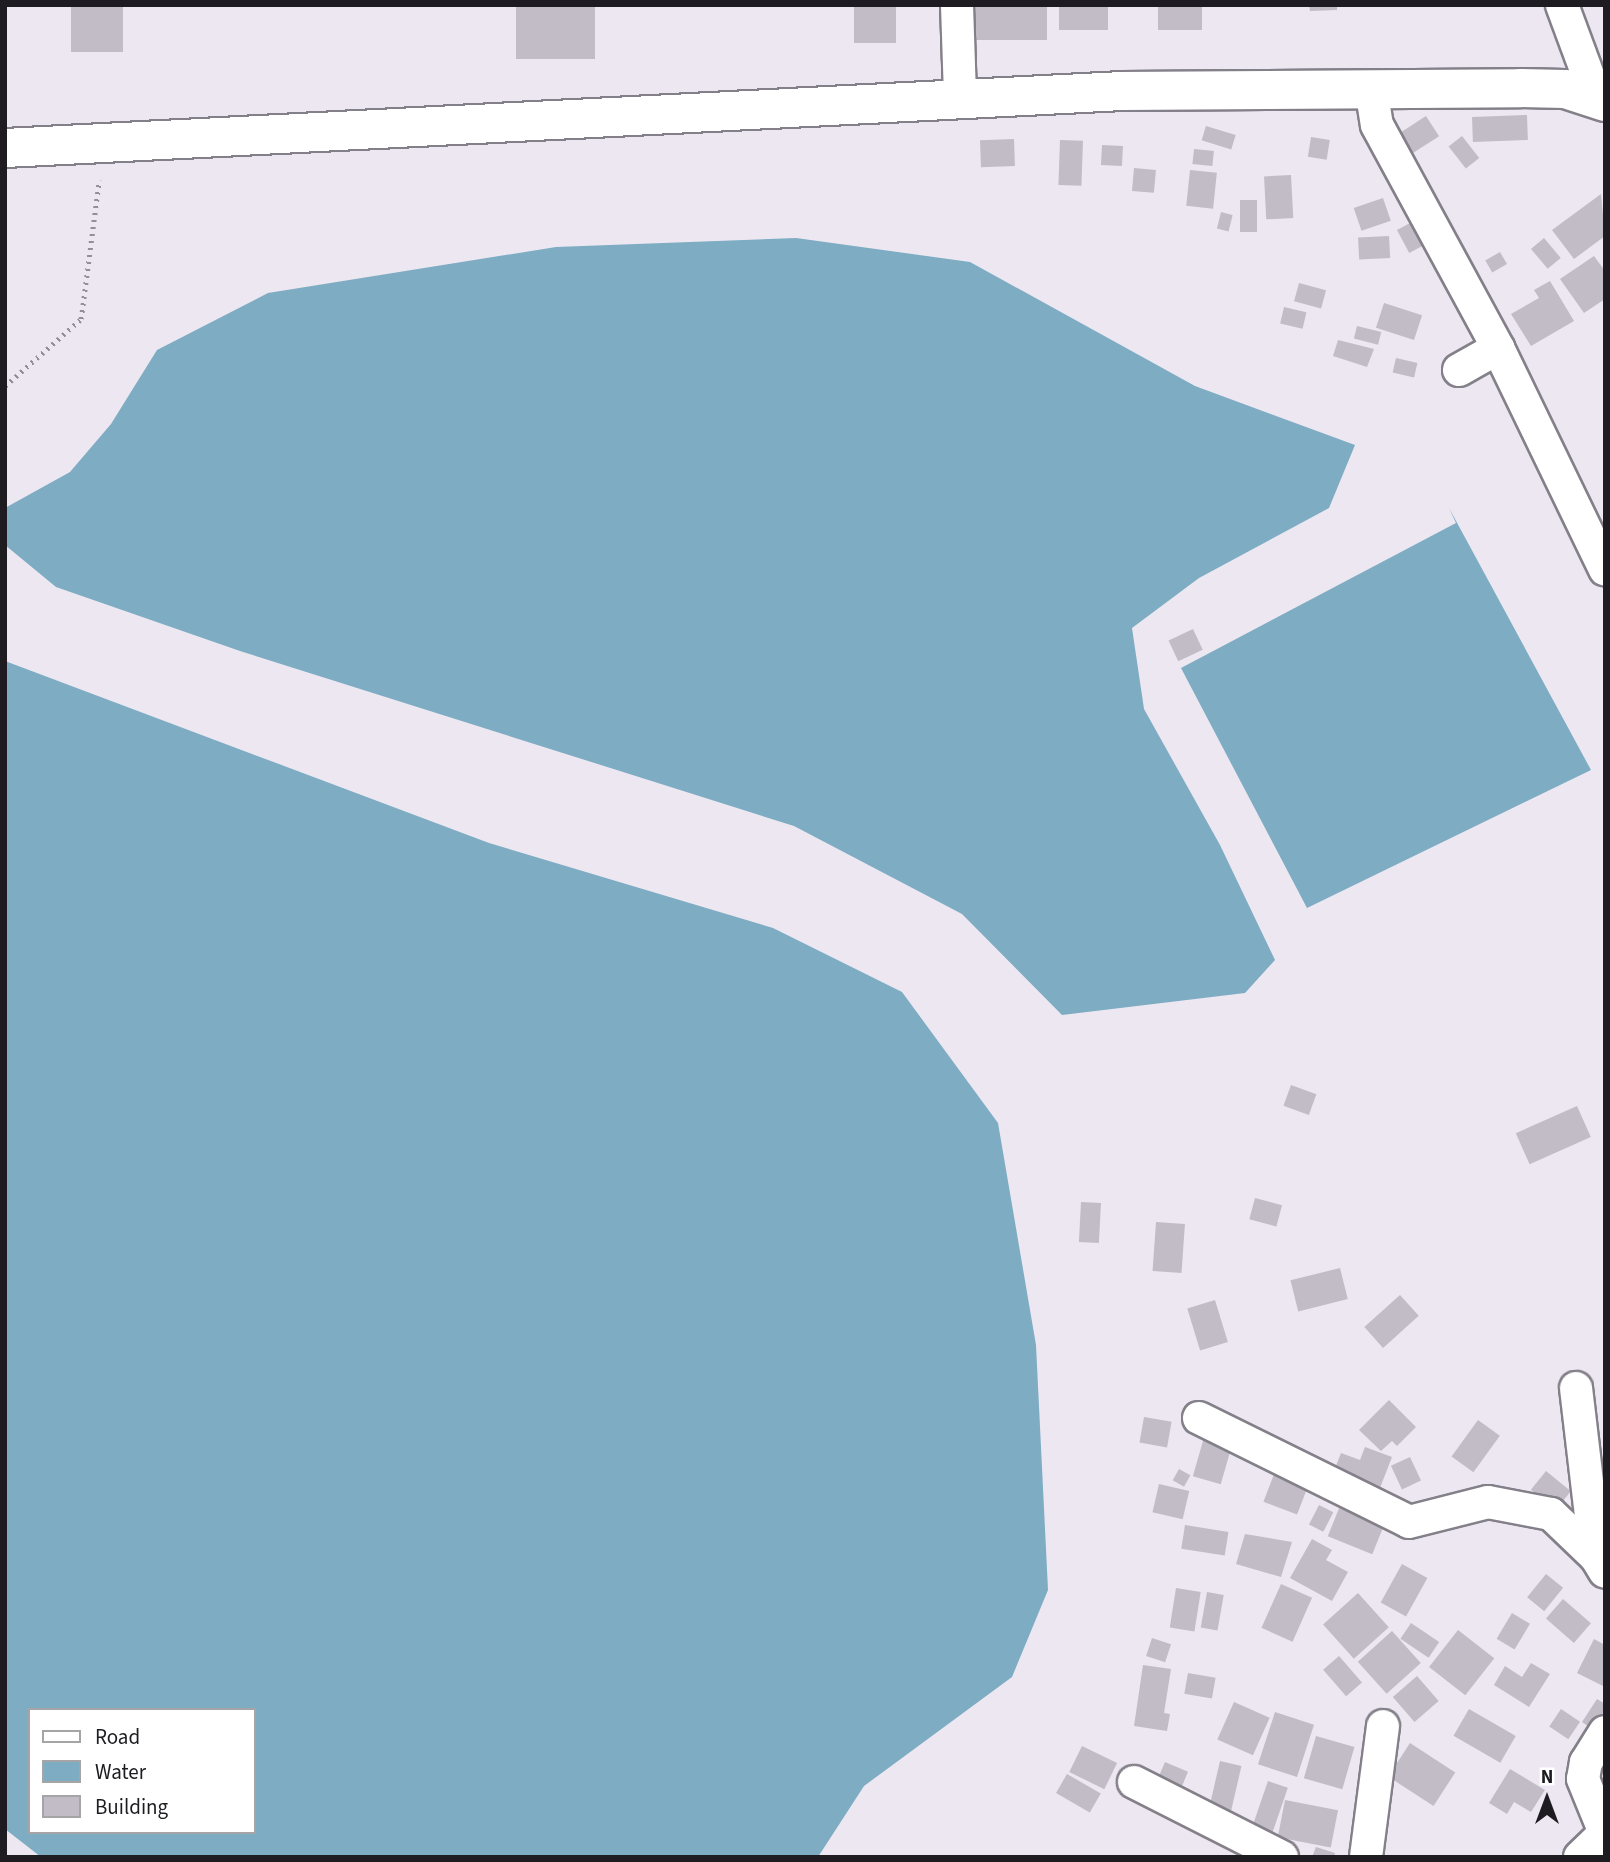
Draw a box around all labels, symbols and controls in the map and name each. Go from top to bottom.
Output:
legend [28,1708,256,1834]
text: Road [95,1722,140,1752]
text: Water [95,1757,146,1787]
north arrow [1512,1764,1582,1834]
text: N [1541,1764,1553,1791]
text: Building [95,1792,168,1822]

